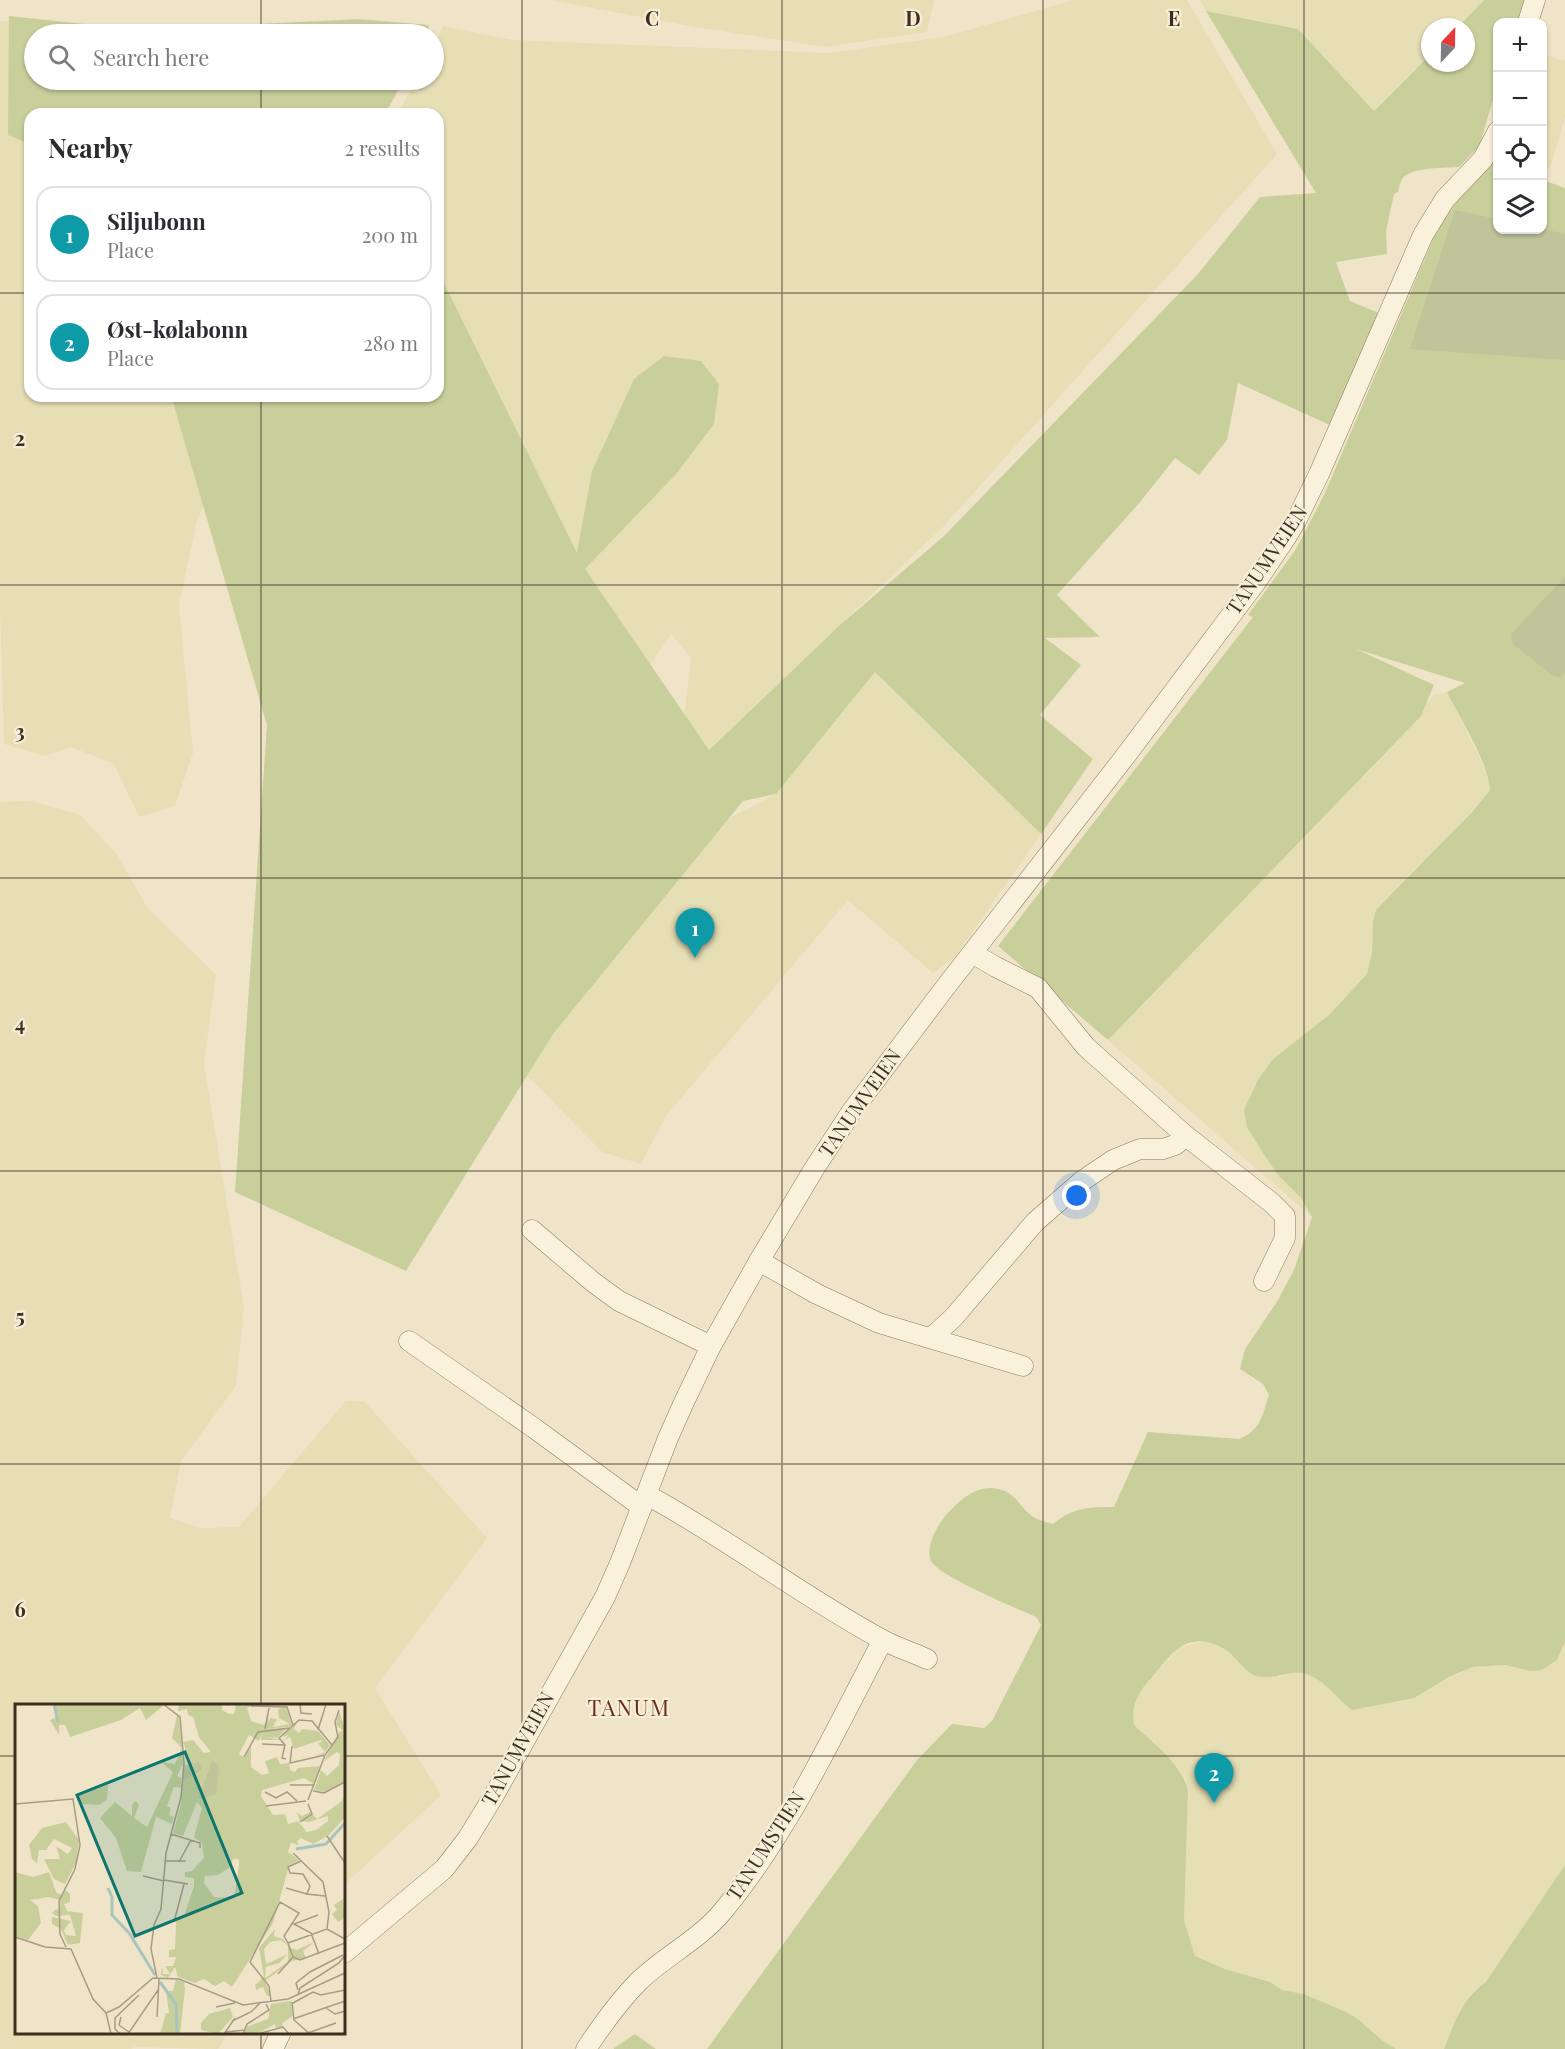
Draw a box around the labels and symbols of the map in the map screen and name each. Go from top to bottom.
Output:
text: C [645,4,659,31]
text: D [905,4,921,31]
text: E [1168,4,1180,31]
north arrow [1421,18,1475,72]
text: 2 [15,424,25,451]
street label: TANUMVEIEN [1219,499,1312,619]
text: 3 [15,717,25,744]
pin: 1 [676,908,714,958]
text: 4 [15,1009,25,1036]
street label: TANUMVEIEN [811,1042,906,1162]
your location [1062,1181,1091,1210]
text: 5 [15,1302,25,1329]
text: 6 [14,1595,26,1622]
street label: TANUMVEIEN [474,1686,559,1810]
district label: TANUM [587,1692,671,1722]
inset map [15,1704,345,2034]
pin: 2 [1194,1754,1234,1803]
street label: TANUMSTIEN [719,1785,810,1905]

